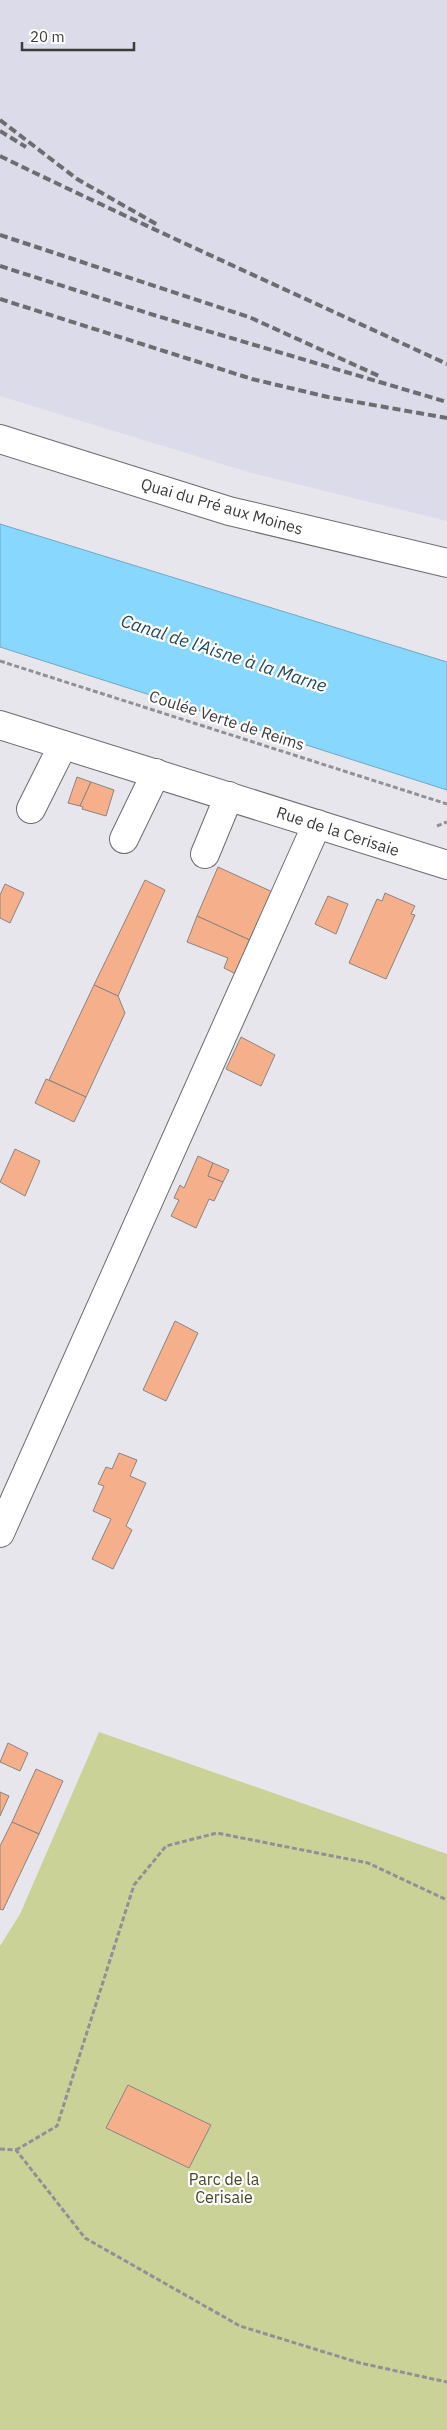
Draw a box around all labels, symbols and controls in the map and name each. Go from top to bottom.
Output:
scale bar [22,20,135,52]
text: 20 m [30,27,65,46]
street label: Quai du Pré aux Moines [139,473,305,539]
water label: Canal de l'Aisne à la Marne [118,609,330,697]
street label: Coulée Verte de Reims [147,685,307,755]
street label: Rue de la Cerisaie [274,802,402,860]
park label: Parc de la Cerisaie [189,2169,260,2207]

